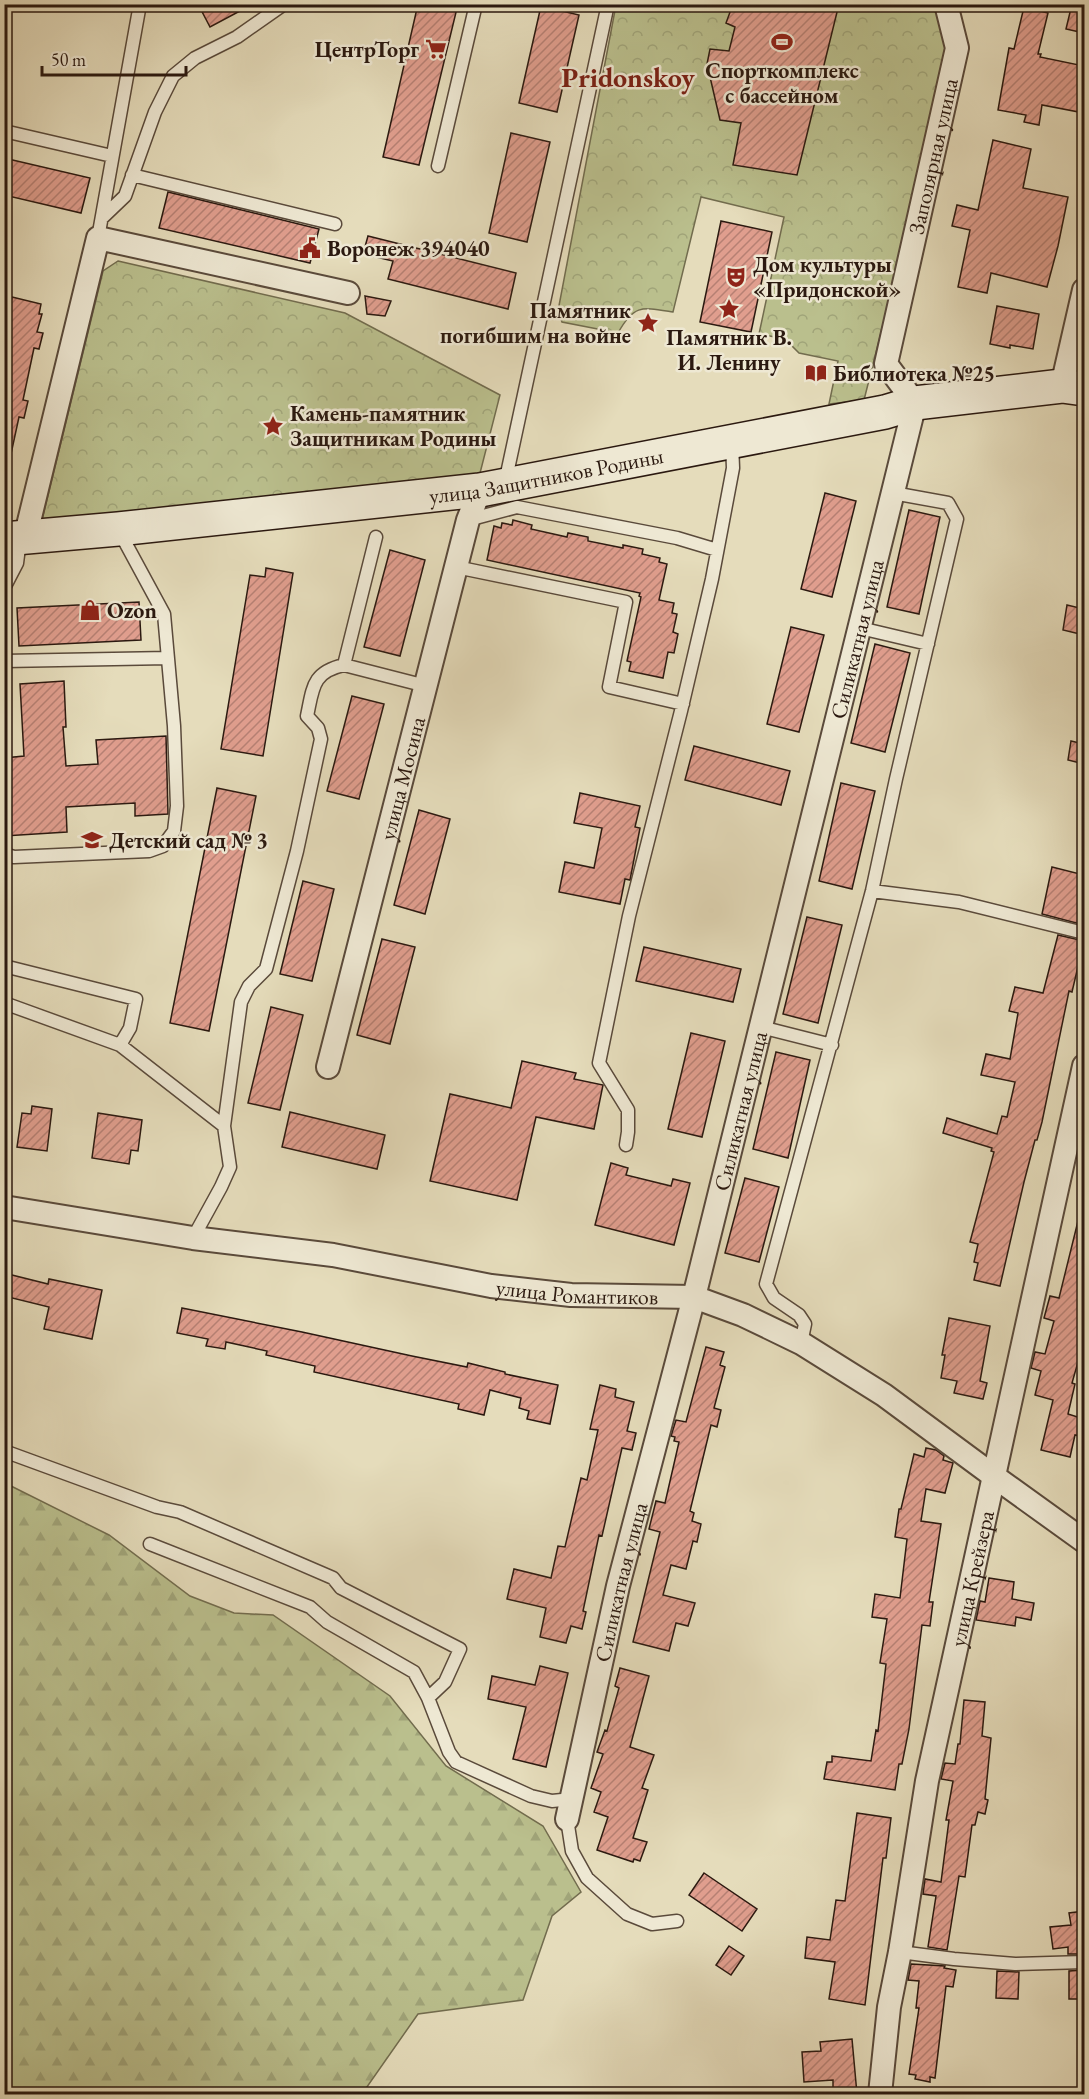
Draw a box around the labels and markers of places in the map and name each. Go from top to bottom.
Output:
sports icon: Спорткомплекс с бассейном [770,30,794,54]
place label: ЦентрТорг [315,35,419,64]
supermarket icon: ЦентрТорг [424,37,448,61]
place label: Спорткомплекс с бассейном [705,56,859,110]
place label: Воронеж 394040 [327,234,490,263]
public building icon: Воронеж 394040 [298,236,322,260]
place label: Дом культуры «Придонской» [753,250,901,304]
theatre icon: Дом культуры «Придонской» [724,265,748,289]
place label: Памятник погибшим на войне [440,296,632,350]
place icon: Памятник В. И. Ленину [717,297,741,321]
place icon: Памятник погибшим на войне [636,311,660,335]
place label: Памятник В. И. Ленину [666,323,792,377]
place label: Библиотека №25 [833,359,995,388]
library icon: Библиотека №25 [804,361,828,385]
place label: Камень-памятник Защитникам Родины [290,399,496,453]
place icon: Камень-памятник Защитникам Родины [261,414,285,438]
place label: Ozon [107,596,157,625]
shop icon: Ozon [78,598,102,622]
place label: Детский сад № 3 [109,826,268,855]
school or university icon: Детский сад № 3 [80,828,104,852]

